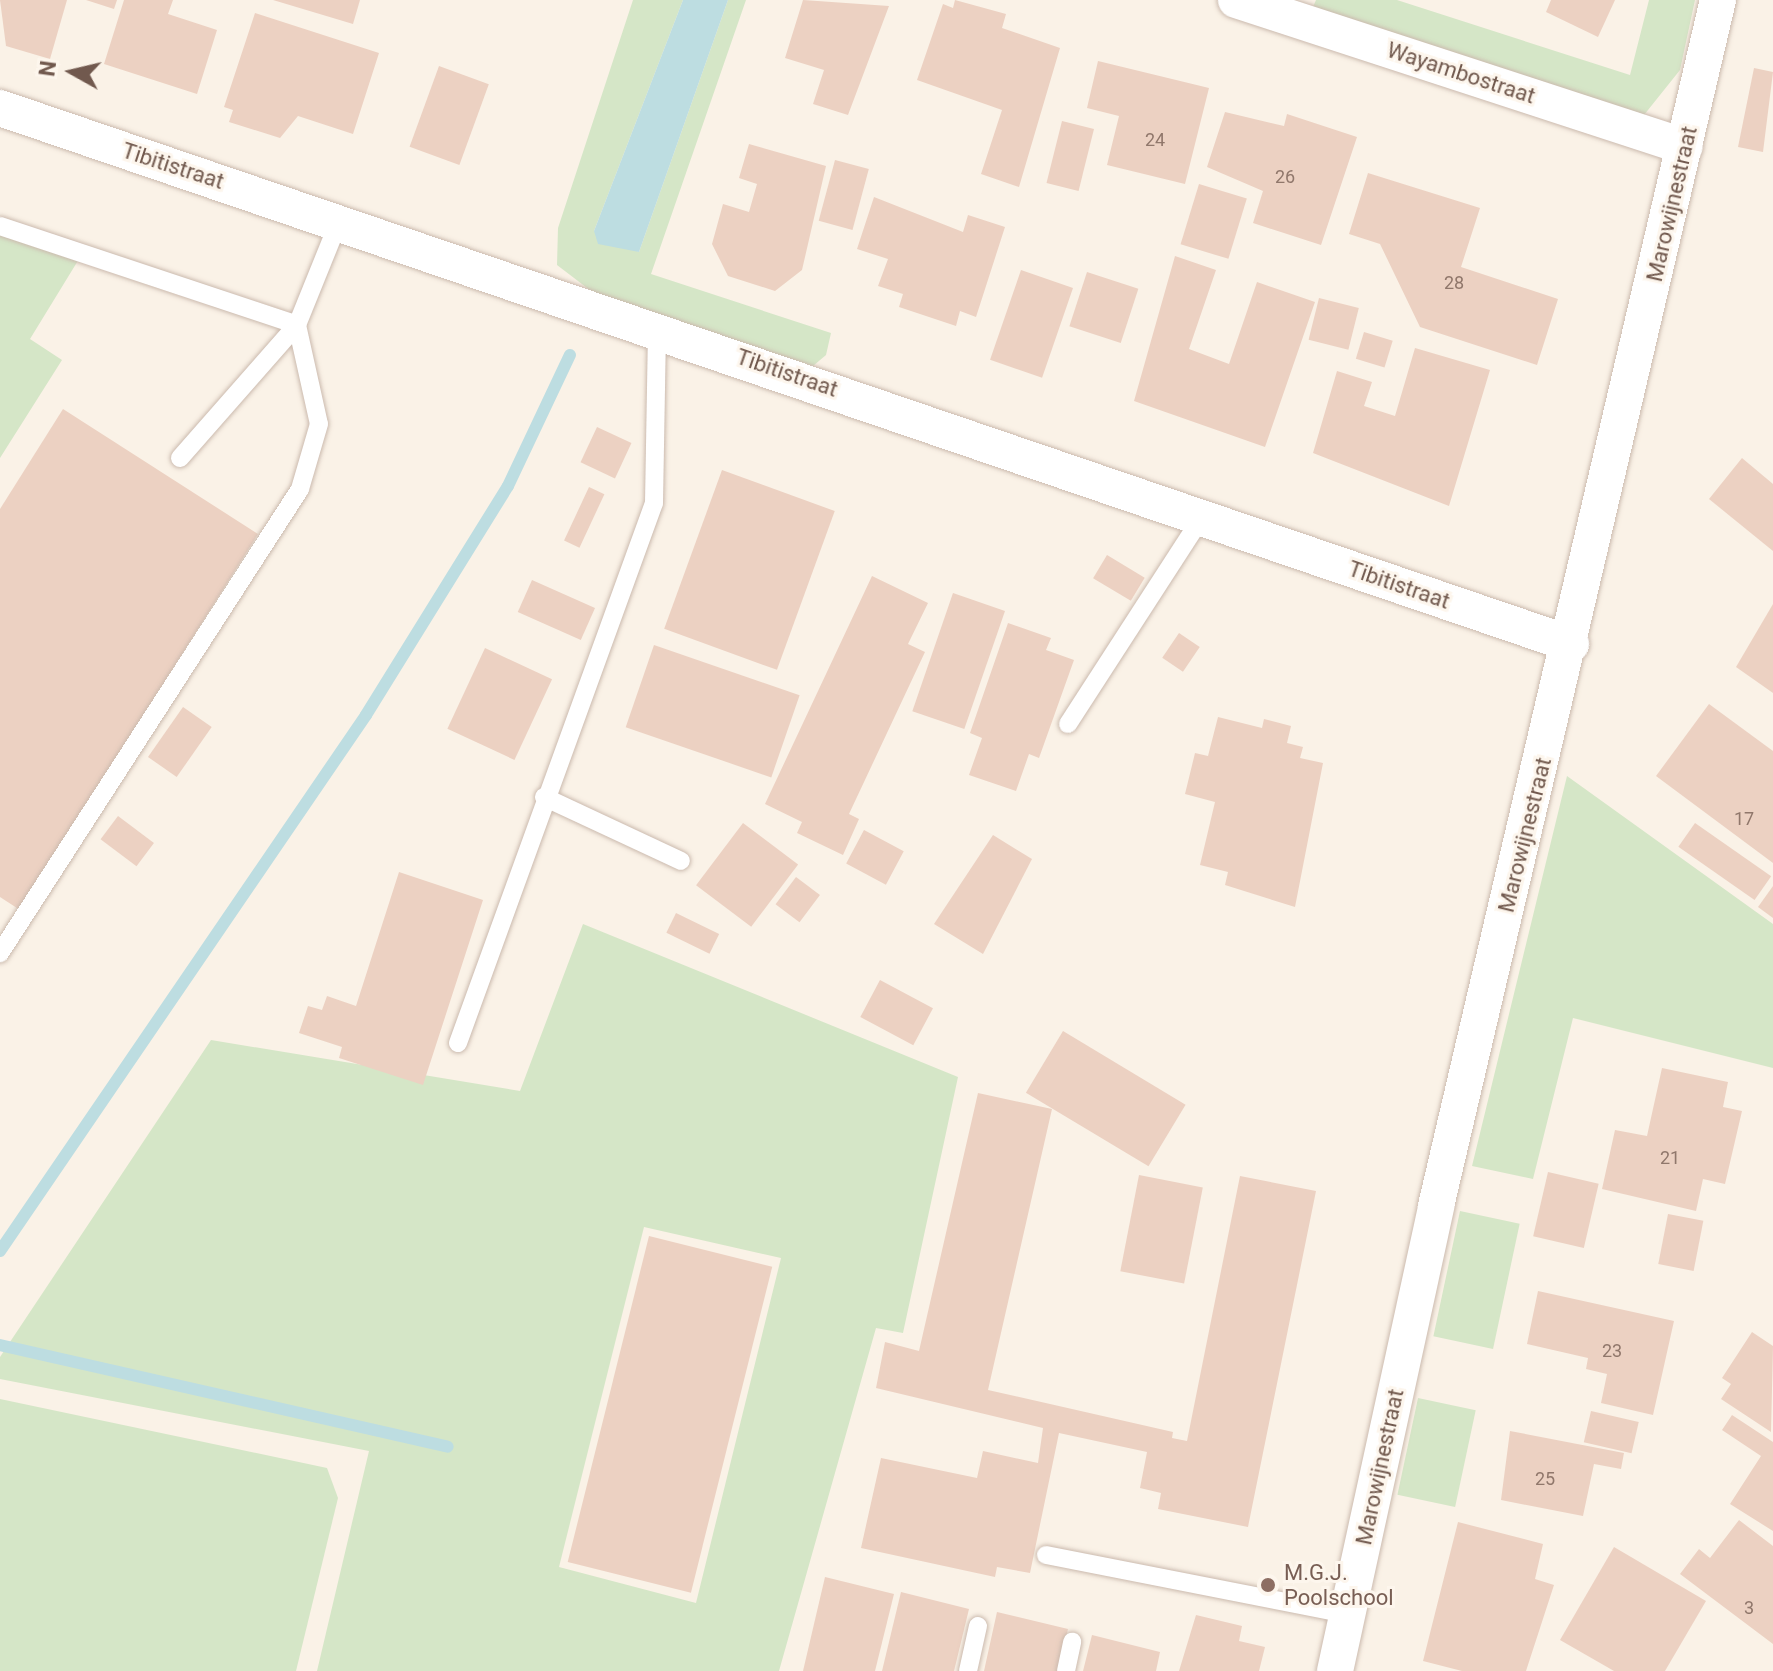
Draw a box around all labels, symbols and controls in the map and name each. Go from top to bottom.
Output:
north arrow [32,32,112,112]
street label: Wayambostraat [1384,37,1538,109]
text: N [34,59,61,78]
street label: Marowijnestraat [1641,124,1703,284]
house number: 24 [1145,129,1165,151]
street label: Tibitistraat [119,137,227,195]
house number: 26 [1275,166,1295,188]
house number: 28 [1444,272,1464,294]
street label: Tibitistraat [733,343,841,403]
street label: Tibitistraat [1345,555,1453,615]
street label: Marowijnestraat [1493,755,1557,915]
house number: 17 [1734,808,1754,830]
house number: 21 [1660,1147,1680,1169]
house number: 23 [1602,1340,1622,1362]
street label: Marowijnestraat [1351,1387,1409,1547]
house number: 25 [1535,1468,1555,1490]
place label: M.G.J. Poolschool [1284,1559,1394,1610]
marker: M.G.J. Poolschool [1259,1576,1277,1594]
house number: 3 [1744,1597,1754,1619]

